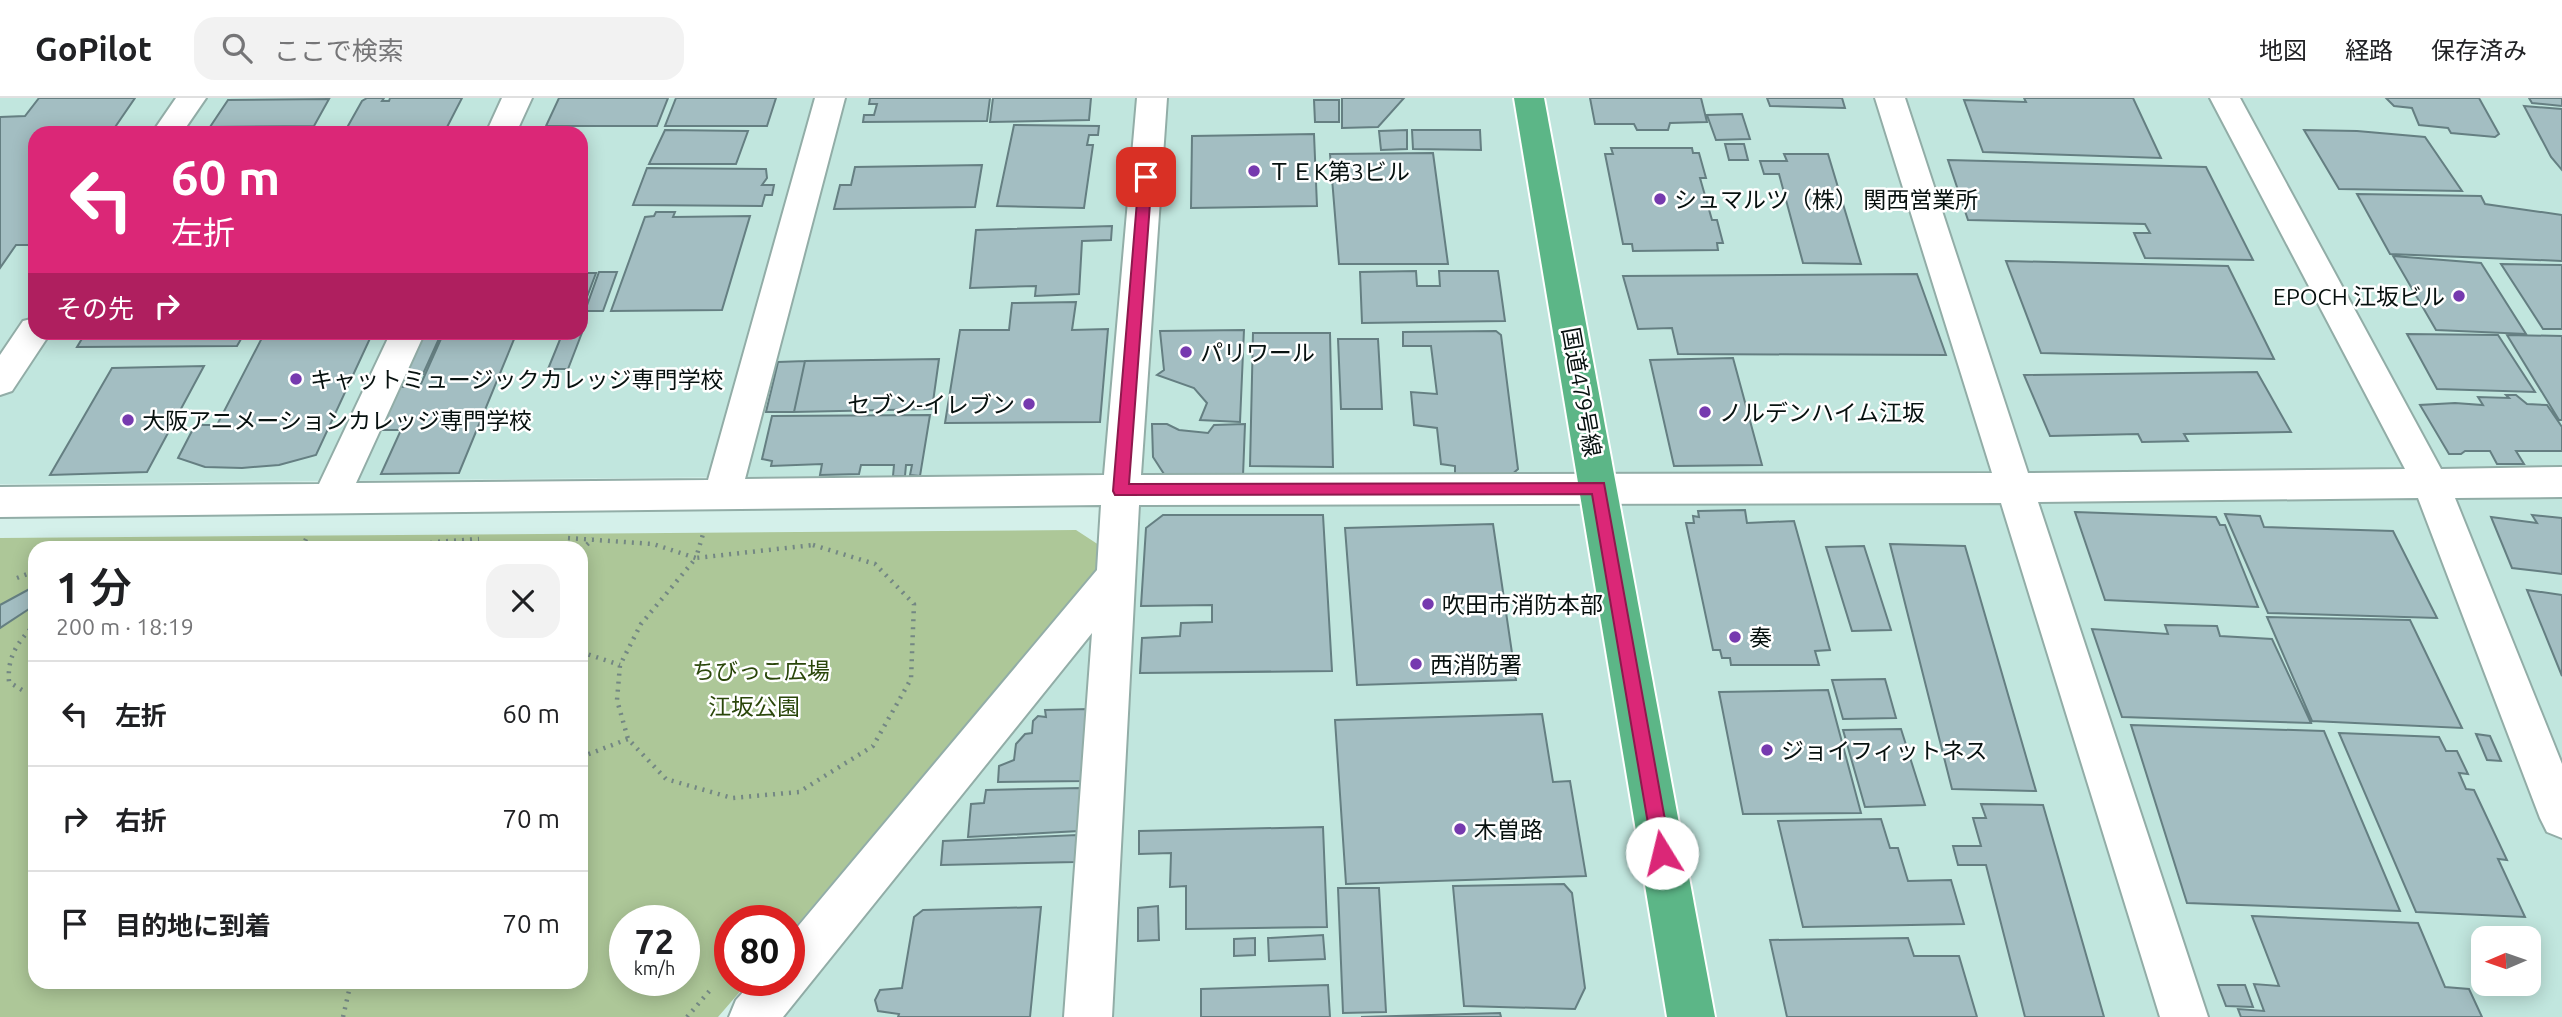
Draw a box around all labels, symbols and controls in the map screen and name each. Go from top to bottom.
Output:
search box [194,17,684,80]
icon: search [218,29,256,67]
text: GoPilot [35,30,152,67]
text: ここで検索 [274,36,404,65]
text: 地図 [2259,37,2307,64]
text: 経路 [2345,37,2393,64]
text: 保存済み [2431,37,2527,64]
pin [1116,147,1176,207]
text: 60 m [171,149,280,204]
icon: left [56,154,147,245]
icon: arrive [1127,158,1165,196]
place label: ＴＥK第3ビル [1268,159,1410,184]
marker: ＴＥK第3ビル [1246,163,1262,179]
place label: シュマルツ（株） 関西営業所 [1674,187,1978,212]
marker: シュマルツ（株） 関西営業所 [1652,191,1668,207]
text: 左折 [171,214,235,250]
place label: EPOCH 江坂ビル [2273,284,2445,309]
icon: right [148,287,186,325]
marker: EPOCH 江坂ビル [2451,288,2467,304]
text: その先 [56,294,134,323]
street label: 国道479号線 [1558,325,1606,459]
place label: パリワール [1200,340,1315,365]
marker: パリワール [1178,344,1194,360]
place label: キャットミュージックカレッジ専門学校 [310,367,724,392]
marker: キャットミュージックカレッジ専門学校 [288,371,304,387]
place label: セブン-イレブン [847,392,1015,417]
marker: セブン-イレブン [1021,396,1037,412]
place label: ノルデンハイム江坂 [1719,400,1925,425]
marker: ノルデンハイム江坂 [1697,404,1713,420]
place label: 大阪アニメーションカレッジ専門学校 [142,408,532,433]
marker: 大阪アニメーションカレッジ専門学校 [120,412,136,428]
text: 1 分 [56,564,132,611]
button: close [486,564,560,638]
place label: 吹田市消防本部 [1442,592,1603,617]
marker: 吹田市消防本部 [1420,596,1436,612]
text: 200 m · 18:19 [56,614,194,639]
place label: 奏 [1749,625,1772,650]
marker: 奏 [1727,629,1743,645]
place label: 西消防署 [1430,652,1522,677]
marker: 西消防署 [1408,656,1424,672]
park label: ちびっこ広場 [692,658,830,683]
park label: 江坂公園 [708,694,800,719]
icon: left [56,695,94,733]
text: 60 m [502,699,560,728]
text: 左折 [115,701,167,730]
place label: ジョイフィットネス [1781,738,1988,763]
marker: ジョイフィットネス [1759,742,1775,758]
icon: right [56,800,94,838]
text: 70 m [502,804,560,833]
text: 右折 [115,806,167,835]
position arrow [1625,816,1699,890]
place label: 木曽路 [1474,817,1543,842]
marker: 木曽路 [1452,821,1468,837]
icon: arrive [56,905,94,943]
speed limit sign: 80 [714,905,805,996]
text: 70 m [502,909,560,938]
text: 目的地に到着 [115,911,271,940]
text: 72 [635,921,674,961]
north arrow [2471,926,2541,996]
map controls [2471,926,2541,996]
text: km/h [634,958,675,978]

